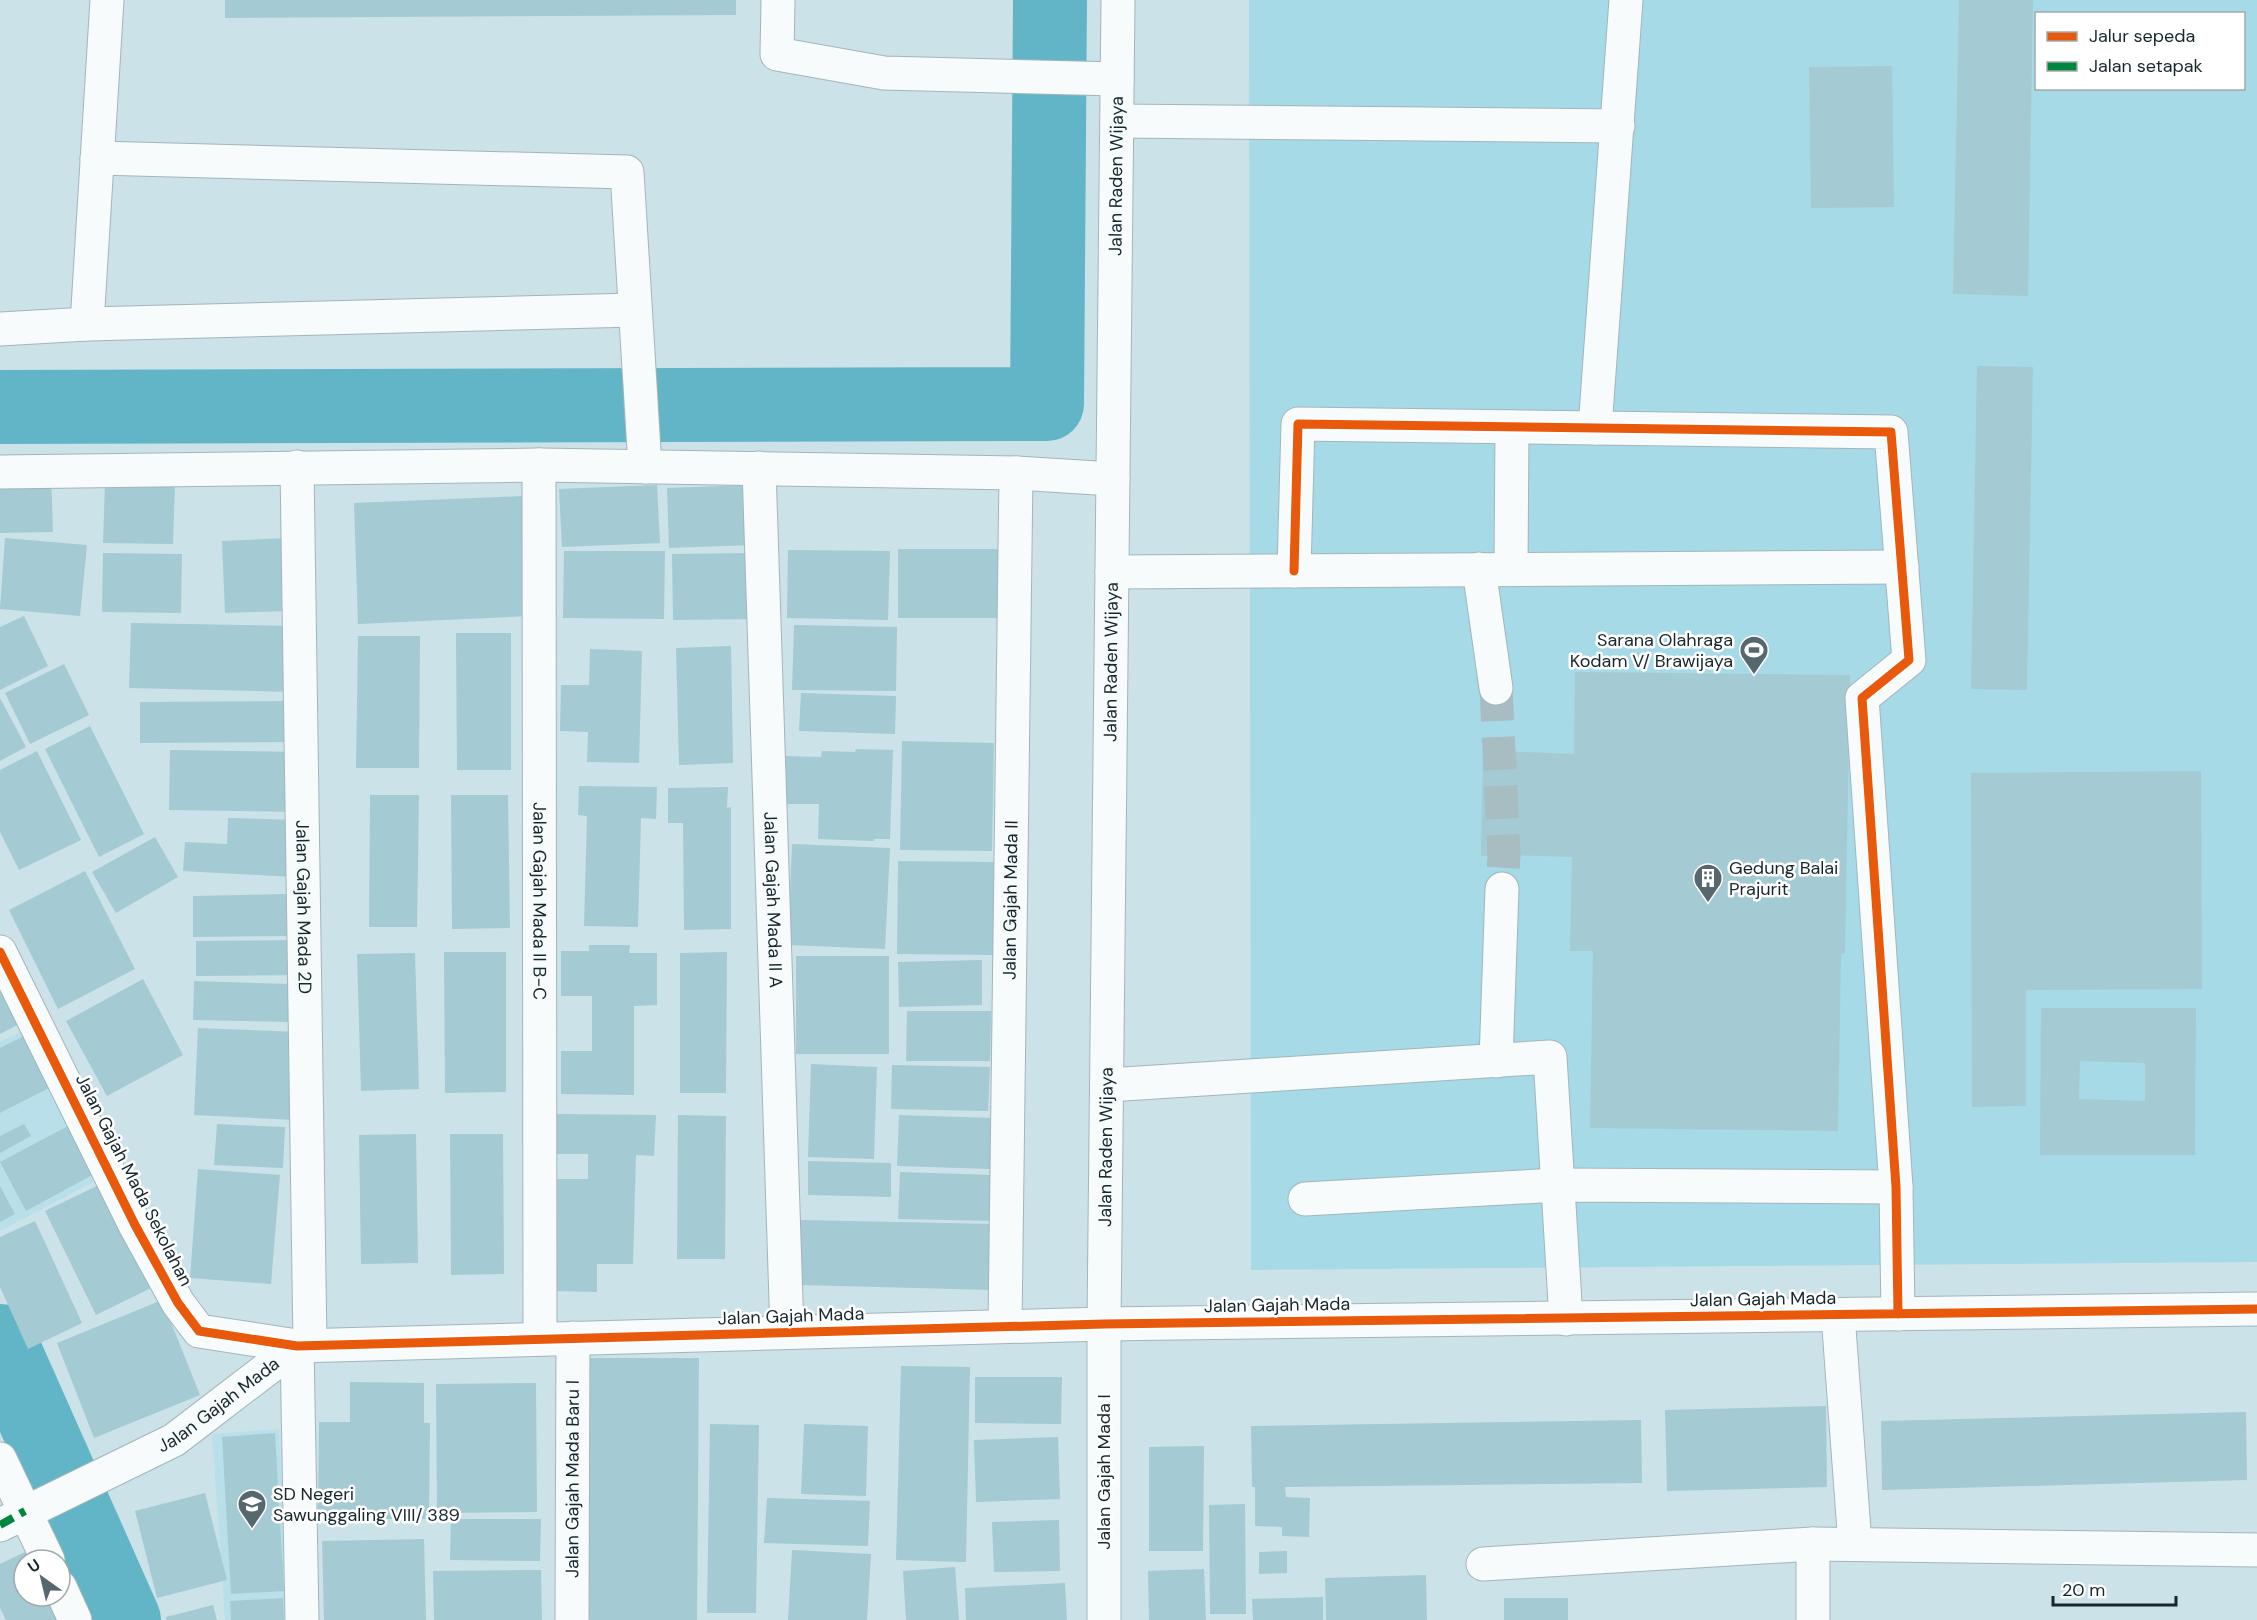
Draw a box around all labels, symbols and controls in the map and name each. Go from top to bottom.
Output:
legend [2035,12,2245,90]
text: Jalur sepeda [2089,24,2195,48]
text: Jalan setapak [2089,54,2203,78]
street label: Jalan Raden Wijaya [1103,96,1129,256]
street label: Jalan Raden Wijaya [1098,582,1124,742]
place label: Sarana Olahraga Kodam V/ Brawijaya [1570,628,1733,673]
sports icon: Sarana Olahraga Kodam V/ Brawijaya [1738,634,1770,676]
street label: Jalan Gajah Mada II B-C [527,802,552,1000]
street label: Jalan Gajah Mada II A [758,811,788,988]
street label: Jalan Gajah Mada 2D [290,820,317,994]
street label: Jalan Gajah Mada II [997,820,1024,980]
place label: Gedung Balai Prajurit [1729,856,1838,901]
building icon: Gedung Balai Prajurit [1692,862,1724,904]
street label: Jalan Raden Wijaya [1093,1067,1119,1227]
street label: Jalan Gajah Mada Sekolahan [70,1070,198,1290]
street label: Jalan Gajah Mada [1690,1286,1836,1312]
street label: Jalan Gajah Mada [1204,1292,1350,1318]
street label: Jalan Gajah Mada [717,1301,865,1331]
street label: Jalan Gajah Mada [154,1352,284,1458]
street label: Jalan Gajah Mada Baru I [560,1380,585,1578]
street label: Jalan Gajah Mada I [1092,1394,1116,1550]
place label: SD Negeri Sawunggaling VIII/ 389 [273,1482,460,1527]
school or university icon: SD Negeri Sawunggaling VIII/ 389 [236,1488,268,1530]
north arrow [12,1548,72,1608]
text: U [23,1554,44,1578]
scale bar [2053,1569,2176,1607]
text: 20 m [2062,1578,2105,1602]

